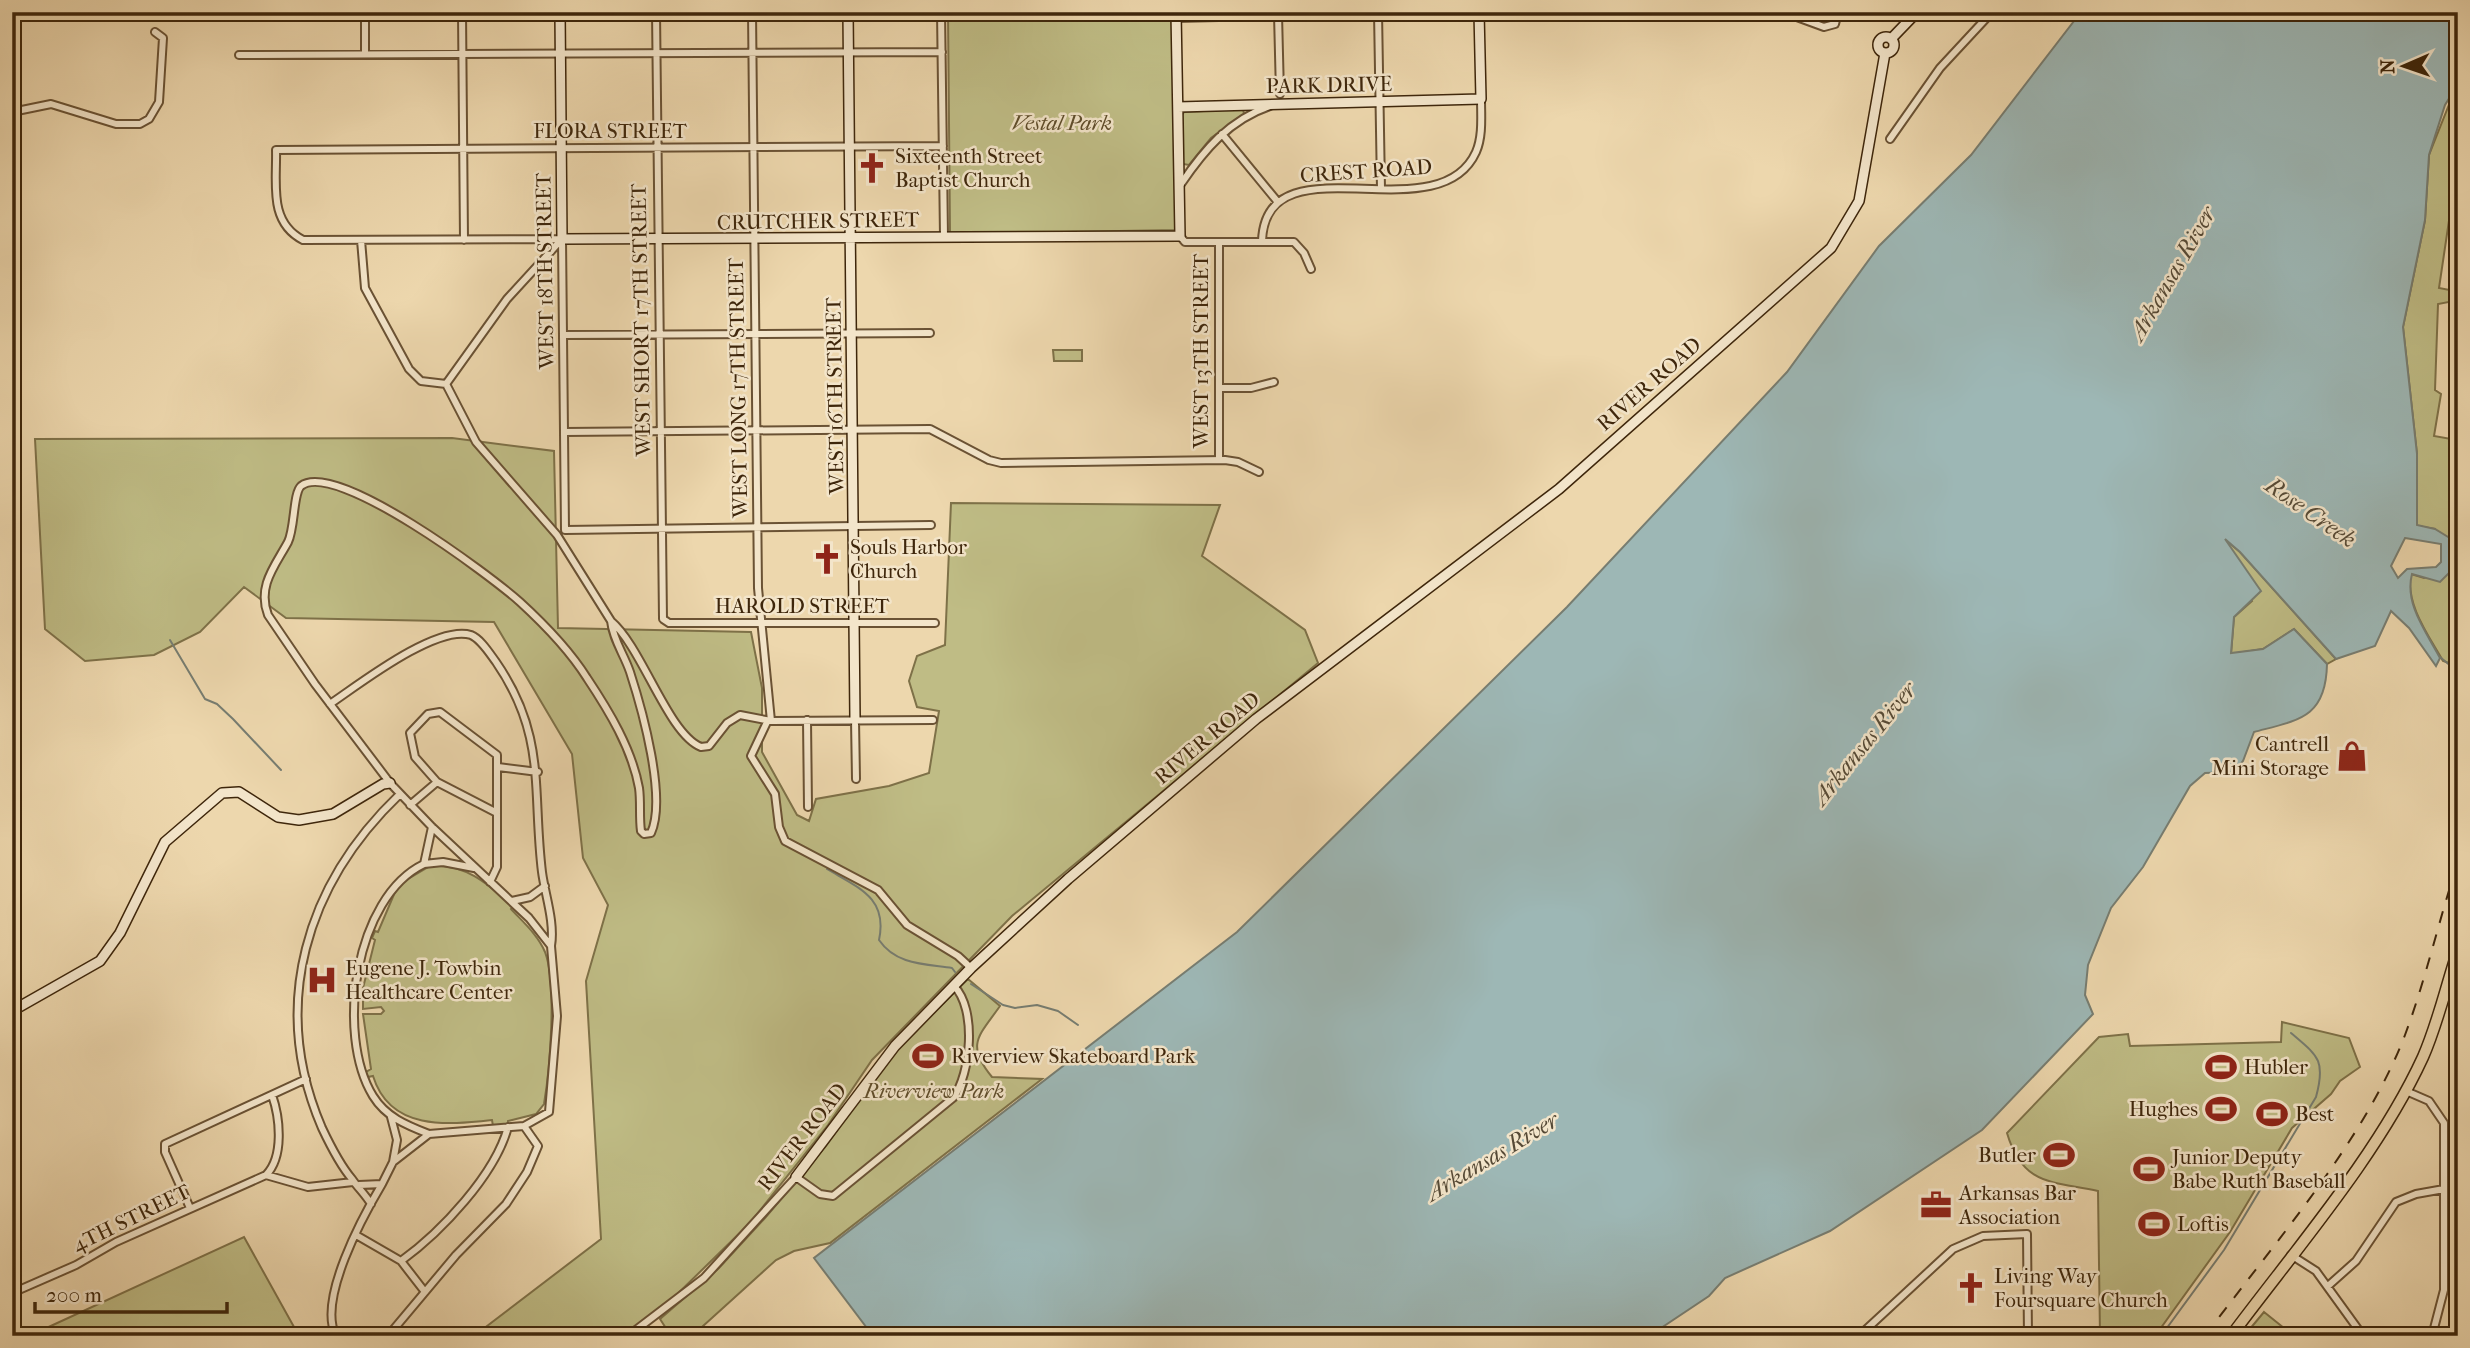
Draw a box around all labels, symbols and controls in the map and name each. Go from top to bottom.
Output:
north arrow [2368,32,2438,102]
text: N [2377,58,2399,74]
street label: PARK DRIVE [1266,72,1393,98]
park label: Vestal Park [1012,111,1112,135]
street label: FLORA STREET [533,119,688,143]
place label: Sixteenth Street Baptist Church [895,144,1043,192]
church icon: Sixteenth Street Baptist Church [855,151,889,185]
street label: CREST ROAD [1299,154,1433,188]
street label: WEST 18TH STREET [531,172,559,370]
street label: WEST SHORT 17TH STREET [627,183,655,458]
water label: Arkansas River [2122,200,2222,347]
street label: CRUTCHER STREET [717,207,920,235]
street label: WEST 13TH STREET [1189,253,1213,449]
street label: WEST LONG 17TH STREET [724,257,752,519]
street label: WEST 16TH STREET [821,296,849,496]
street label: RIVER ROAD [1592,332,1706,436]
water label: Rose Creek [2259,470,2361,553]
place label: Souls Harbor Church [850,535,967,583]
church icon: Souls Harbor Church [810,542,844,576]
street label: HAROLD STREET [715,594,890,618]
water label: Arkansas River [1805,675,1923,812]
street label: RIVER ROAD [1149,687,1265,789]
place label: Cantrell Mini Storage [2212,732,2329,780]
shop icon: Cantrell Mini Storage [2335,739,2369,773]
place label: Eugene J. Towbin Healthcare Center [345,956,512,1004]
hospital icon: Eugene J. Towbin Healthcare Center [305,963,339,997]
sports icon: Riverview Skateboard Park [911,1039,945,1073]
place label: Riverview Skateboard Park [951,1044,1196,1068]
sports icon: Hubler [2204,1050,2238,1084]
place label: Hubler [2244,1055,2308,1079]
street label: RIVER ROAD [752,1078,852,1196]
park label: Riverview Park [862,1079,1004,1103]
sports icon: Hughes [2204,1092,2238,1126]
place label: Hughes [2129,1097,2198,1121]
sports icon: Best [2255,1097,2289,1131]
place label: Best [2295,1102,2335,1126]
water label: Arkansas River [1419,1106,1565,1208]
sports icon: Butler [2042,1138,2076,1172]
place label: Butler [1978,1143,2036,1167]
place label: Junior Deputy Babe Ruth Baseball [2170,1145,2346,1193]
sports icon: Junior Deputy Babe Ruth Baseball [2132,1152,2166,1186]
street label: 4TH STREET [68,1179,194,1257]
place label: Arkansas Bar Association [1958,1181,2076,1229]
office icon: Arkansas Bar Association [1919,1188,1953,1222]
sports icon: Loftis [2137,1207,2171,1241]
place label: Loftis [2177,1212,2229,1236]
place label: Living Way Foursquare Church [1994,1264,2168,1312]
scale bar [35,1271,228,1315]
church icon: Living Way Foursquare Church [1954,1271,1988,1305]
text: 200 m [46,1283,102,1307]

